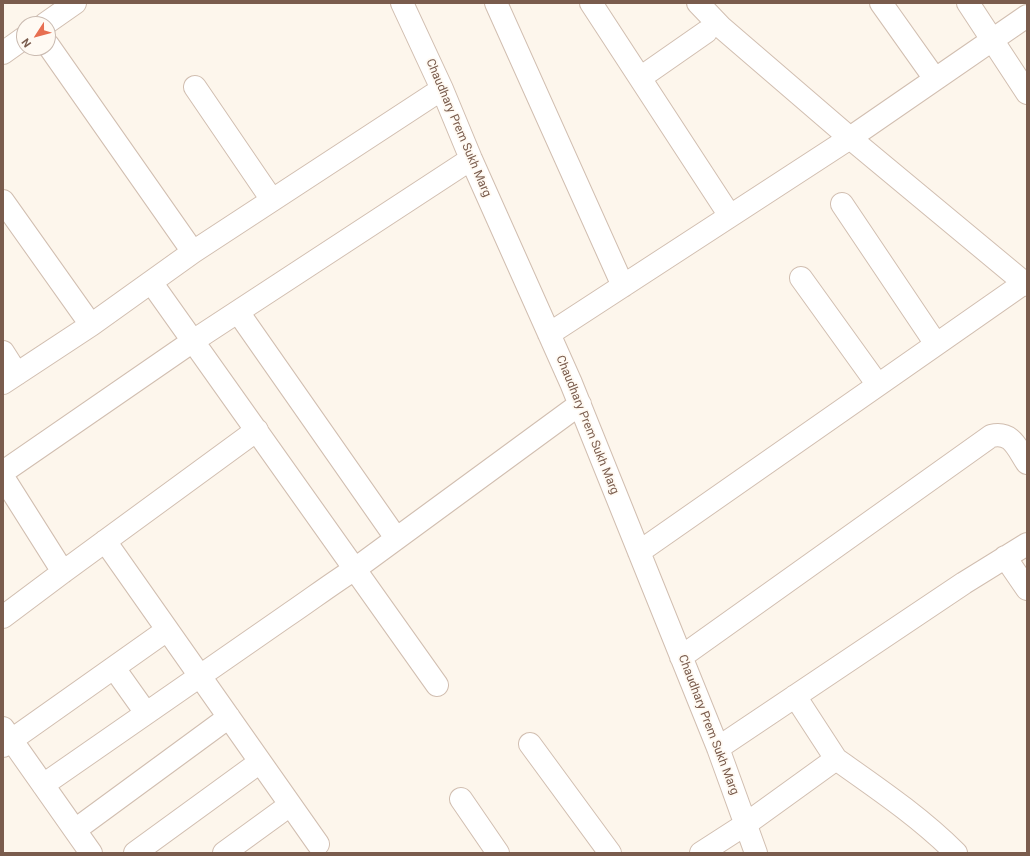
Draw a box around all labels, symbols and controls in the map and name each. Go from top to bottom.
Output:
north arrow [16,16,56,56]
text: N [19,36,34,50]
street label: Chaudhary Prem Sukh Marg [422,57,494,199]
street label: Chaudhary Prem Sukh Marg [552,353,622,497]
street label: Chaudhary Prem Sukh Marg [675,653,741,797]

